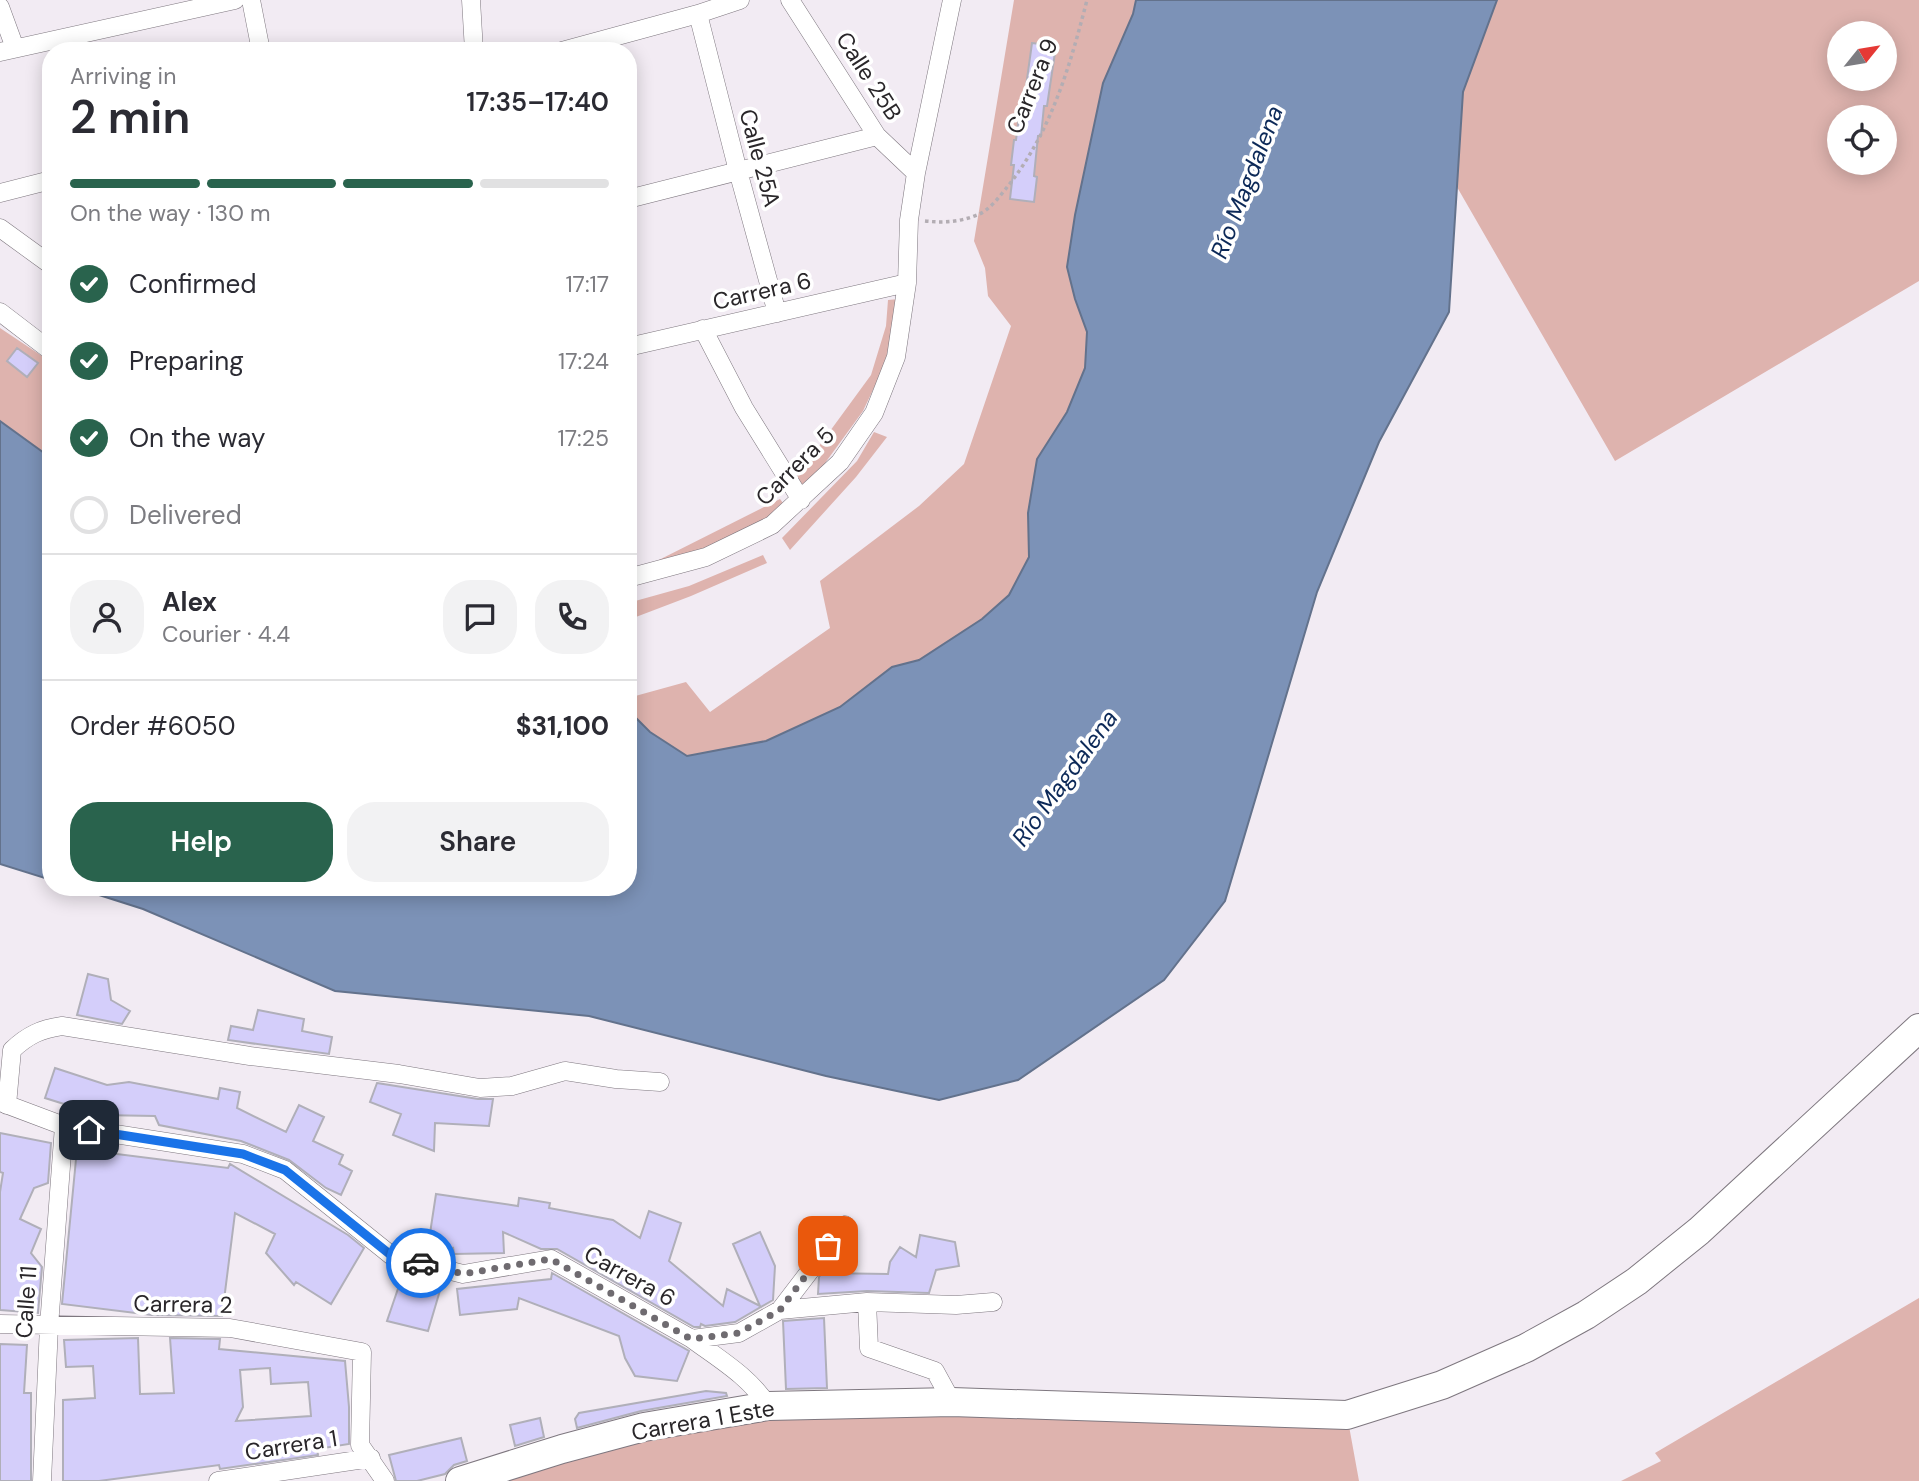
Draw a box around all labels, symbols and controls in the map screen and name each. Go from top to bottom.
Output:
north arrow [1827,21,1897,91]
map controls [1827,21,1897,175]
street label: Calle 25B [829,26,909,126]
street label: Carrera 9 [999,34,1065,138]
text: Arriving in [70,61,176,91]
text: 17:35–17:40 [466,85,609,119]
text: 2 min [70,87,190,147]
water label: Río Magdalena [1203,101,1290,263]
button: locate [1827,105,1897,175]
street label: Calle 25A [733,106,787,210]
text: On the way · 130 m [70,198,271,228]
icon: check [70,265,108,303]
street label: Carrera 6 [710,265,814,317]
text: Confirmed [129,267,256,301]
text: 17:17 [565,269,609,299]
icon: check [70,342,108,380]
text: Preparing [129,344,244,378]
text: 17:24 [558,346,609,376]
icon: check [70,419,108,457]
street label: Carrera 5 [749,420,841,512]
text: On the way [129,421,265,455]
text: 17:25 [558,423,609,453]
text: Delivered [129,498,242,532]
button: person [70,580,144,654]
button: chat [443,580,517,654]
button: phone [535,580,609,654]
text: Alex [162,585,217,619]
text: Courier · 4.4 [162,619,290,649]
water label: Río Magdalena [1005,703,1125,852]
text: Order #6050 [70,709,236,743]
text: $31,100 [516,709,609,743]
button: Help [70,802,333,882]
button: Share [347,802,609,882]
pin [59,1100,119,1160]
icon: home [70,1111,108,1149]
pin [798,1216,858,1276]
icon: bag [809,1227,847,1265]
courier [386,1228,456,1298]
street label: Carrera 6 [579,1239,681,1313]
icon: car [402,1244,440,1282]
street label: Calle 11 [8,1265,44,1339]
street label: Carrera 2 [133,1288,233,1320]
street label: Carrera 1 Este [629,1393,777,1447]
street label: Carrera 1 [243,1423,339,1467]

